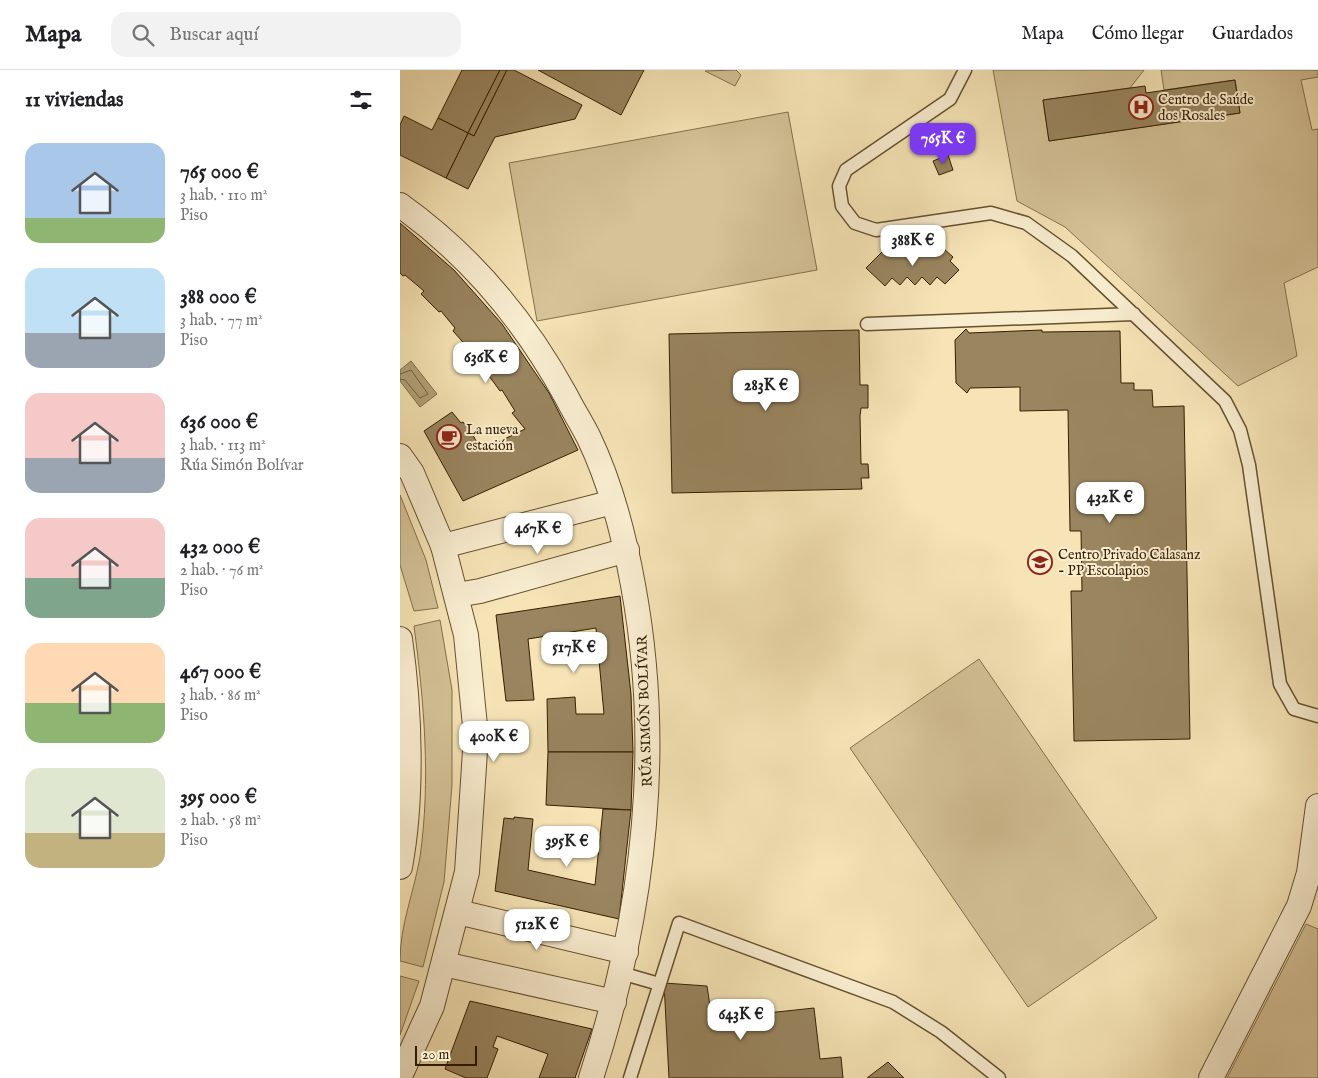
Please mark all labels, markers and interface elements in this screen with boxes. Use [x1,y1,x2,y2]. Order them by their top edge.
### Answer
search box [111,12,461,57]
text: Mapa [25,19,81,50]
icon: search [129,21,157,49]
text: Buscar aquí [169,23,258,47]
text: Mapa [1021,23,1064,46]
text: Cómo llegar [1092,23,1184,46]
text: Guardados [1212,23,1293,46]
icon: filters [347,86,375,114]
text: 11 viviendas [25,87,123,114]
place label: Centro de Saúde dos Rosales [1158,91,1254,125]
hospital icon: Centro de Saúde dos Rosales [1128,94,1154,120]
pin: 765K € [902,122,984,165]
text: 765K € [921,129,965,149]
text: 765 000 € [180,159,259,186]
icon: home [65,163,125,223]
text: 3 hab. · 110 m² [180,186,267,206]
text: Piso [180,206,208,226]
pin: 388K € [872,224,954,267]
text: 388K € [892,231,934,251]
text: 388 000 € [180,284,257,311]
icon: home [65,288,125,348]
text: 3 hab. · 77 m² [180,311,263,331]
text: Piso [180,331,208,351]
pin: 636K € [445,342,527,384]
text: 636K € [464,348,508,368]
pin: 283K € [725,370,807,412]
text: 283K € [744,376,788,396]
text: 636 000 € [180,409,258,436]
icon: home [65,413,125,473]
place label: La nueva estación [466,421,519,455]
cafe icon: La nueva estación [436,424,462,450]
text: 3 hab. · 113 m² [180,436,266,456]
text: Rúa Simón Bolívar [180,456,304,476]
pin: 432K € [1069,482,1151,524]
text: 432K € [1087,488,1133,508]
pin: 467K € [497,512,579,555]
text: 467K € [515,519,561,539]
text: 432 000 € [180,534,260,561]
icon: home [65,538,125,598]
place label: Centro Privado Calasanz - PP Escolapios [1058,546,1201,580]
school or university icon: Centro Privado Calasanz - PP Escolapios [1027,549,1053,575]
text: 2 hab. · 76 m² [180,561,263,581]
text: Piso [180,581,208,601]
pin: 517K € [533,632,615,674]
street label: RÚA SIMÓN BOLÍVAR [632,634,657,787]
text: 517K € [552,638,596,658]
text: 467 000 € [180,659,261,686]
icon: home [65,663,125,723]
text: 3 hab. · 86 m² [180,686,261,706]
text: Piso [180,706,208,726]
pin: 400K € [453,720,535,763]
text: 400K € [470,727,518,747]
text: 395 000 € [180,784,257,811]
icon: home [65,788,125,848]
text: 2 hab. · 58 m² [180,811,261,831]
pin: 395K € [526,826,608,868]
text: Piso [180,831,208,851]
text: 395K € [545,832,589,852]
pin: 512K € [496,908,578,951]
text: 512K € [515,915,559,935]
pin: 643K € [700,998,782,1041]
text: 643K € [718,1005,764,1025]
scale bar [415,1043,478,1066]
text: 20 m [422,1046,449,1064]

